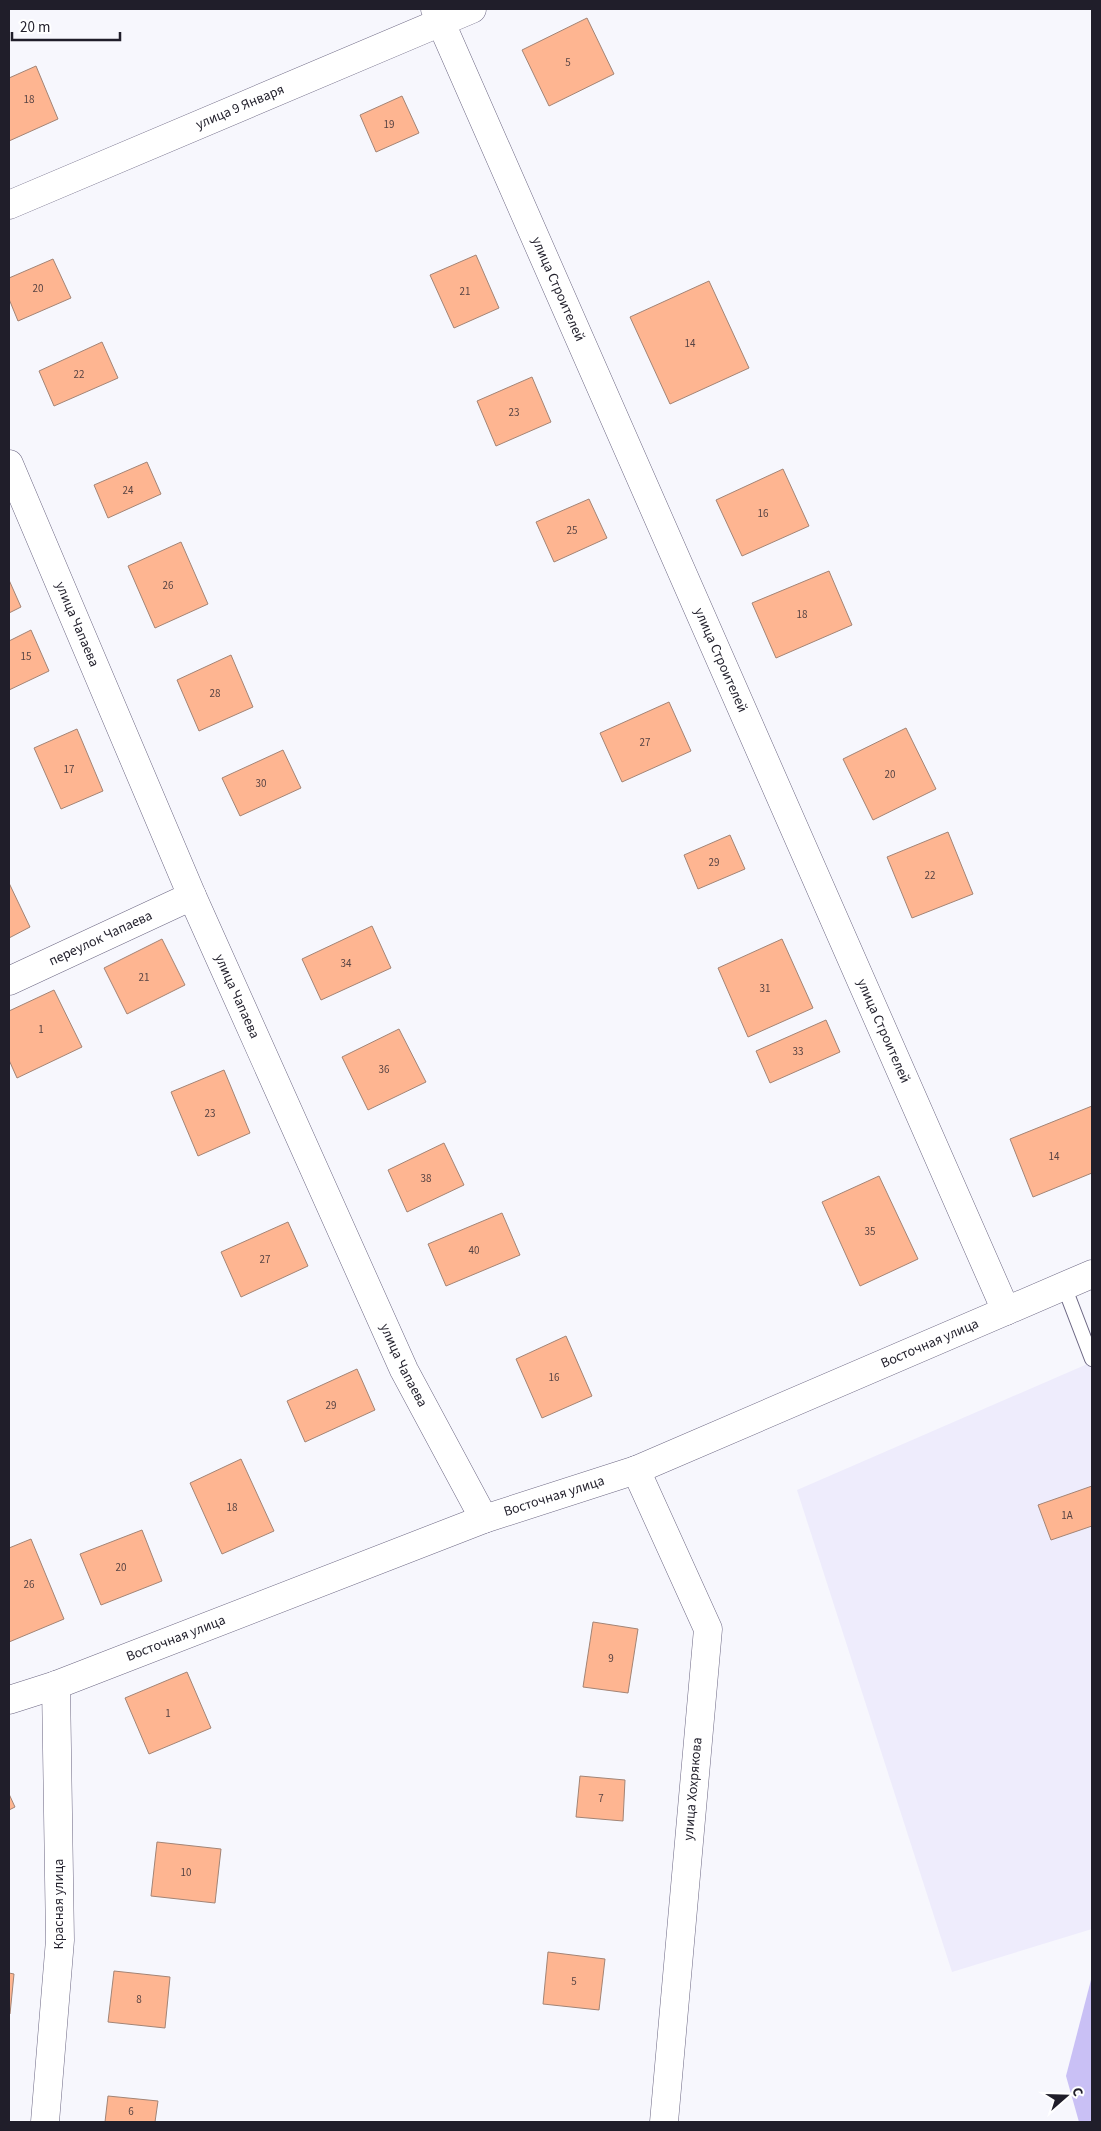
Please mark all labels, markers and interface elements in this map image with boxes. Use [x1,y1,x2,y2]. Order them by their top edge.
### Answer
scale bar [12,10,120,42]
text: 20 m [20,17,50,38]
house number: 5 [565,55,571,70]
street label: улица 9 Января [193,80,288,135]
house number: 18 [24,92,35,107]
house number: 19 [384,117,394,132]
street label: улица Строителей [526,234,590,345]
house number: 20 [33,281,43,296]
house number: 21 [460,284,470,299]
house number: 14 [685,336,696,351]
house number: 22 [74,367,84,382]
house number: 23 [509,405,519,420]
house number: 24 [123,483,134,498]
house number: 16 [758,506,769,521]
house number: 25 [567,523,577,538]
street label: улица Чапаева [50,578,104,670]
house number: 26 [163,578,174,593]
street label: улица Строителей [689,605,752,716]
house number: 18 [797,607,808,622]
house number: 15 [21,649,31,664]
house number: 28 [210,686,221,701]
house number: 27 [640,735,650,750]
house number: 17 [64,762,74,777]
house number: 20 [885,767,895,782]
house number: 30 [256,776,266,791]
house number: 29 [709,855,719,870]
house number: 22 [925,868,935,883]
street label: переулок Чапаева [46,906,156,971]
street label: улица Чапаева [209,951,265,1042]
house number: 34 [341,956,352,971]
house number: 21 [139,970,149,985]
street label: улица Строителей [851,976,915,1087]
house number: 31 [760,981,770,996]
house number: 1 [38,1022,44,1037]
house number: 33 [793,1044,803,1059]
house number: 36 [379,1062,390,1077]
house number: 23 [205,1106,215,1121]
house number: 14 [1049,1149,1060,1164]
house number: 38 [421,1171,432,1186]
house number: 35 [865,1224,875,1239]
house number: 40 [469,1243,479,1258]
house number: 27 [260,1252,270,1267]
street label: Восточная улица [878,1314,982,1374]
street label: улица Чапаева [375,1320,432,1411]
house number: 16 [549,1370,560,1385]
house number: 29 [326,1398,336,1413]
street label: Восточная улица [501,1471,607,1522]
house number: 18 [227,1500,238,1515]
house number: 1А [1061,1508,1073,1523]
house number: 20 [116,1560,126,1575]
house number: 26 [24,1577,35,1592]
street label: Восточная улица [123,1610,228,1667]
house number: 9 [608,1651,614,1666]
house number: 1 [165,1706,171,1721]
street label: улица Хохрякова [679,1737,707,1841]
house number: 7 [598,1791,604,1806]
street label: Красная улица [49,1859,69,1949]
house number: 10 [181,1865,191,1880]
house number: 5 [571,1974,577,1989]
house number: 8 [136,1992,142,2007]
north arrow [1041,2071,1091,2121]
text: С [1066,2085,1088,2099]
house number: 6 [128,2104,134,2119]

